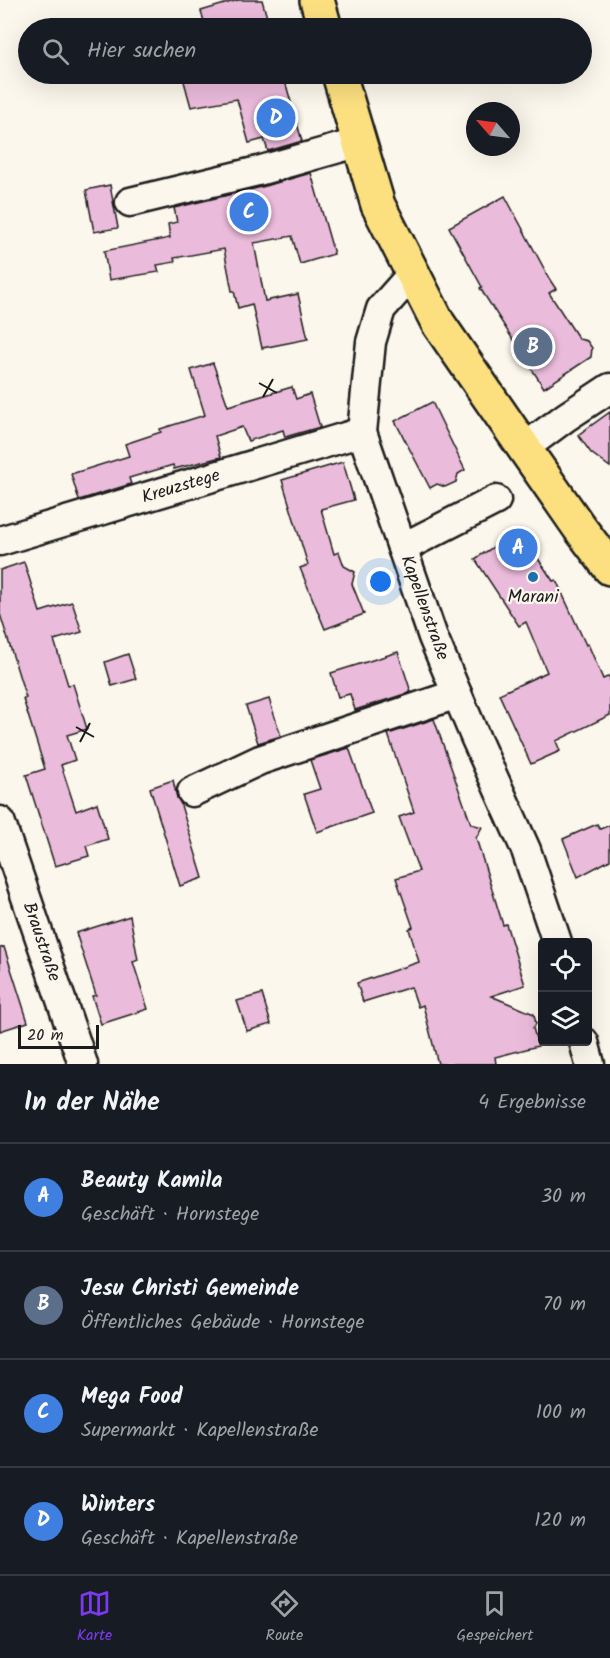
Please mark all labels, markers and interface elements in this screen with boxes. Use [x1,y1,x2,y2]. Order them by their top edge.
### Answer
search box [18,18,592,84]
text: Hier suchen [87,34,196,69]
icon: search [39,35,72,68]
pin: D [256,96,296,140]
north arrow [466,102,520,156]
pin: C [230,190,268,234]
pin: B [514,324,552,370]
street label: Kreuzstege [138,461,224,513]
pin: A [498,526,538,570]
street label: Kapellenstraße [392,551,456,665]
your location [366,567,395,596]
marker: Marani [526,570,540,584]
place label: Marani [508,583,559,612]
street label: Braustraße [14,898,68,986]
map controls [538,938,592,1046]
button: locate [538,938,592,992]
button: layers [538,992,592,1046]
scale bar [18,1022,99,1050]
text: 20 m [27,1023,63,1048]
text: In der Nähe [24,1082,160,1124]
text: 4 Ergebnisse [478,1087,586,1119]
text: Beauty Kamila [81,1164,222,1199]
text: A [37,1181,50,1213]
text: 30 m [541,1181,586,1213]
text: Geschäft · Hornstege [81,1199,259,1231]
text: Jesu Christi Gemeinde [81,1272,299,1307]
text: B [37,1289,50,1321]
text: 70 m [543,1289,586,1321]
text: Öffentliches Gebäude · Hornstege [81,1307,365,1339]
text: Mega Food [81,1380,183,1415]
text: C [37,1397,50,1429]
text: 100 m [536,1397,586,1429]
text: Supermarkt · Kapellenstraße [81,1415,318,1447]
text: Winters [81,1488,155,1523]
text: D [37,1505,50,1537]
text: 120 m [534,1505,586,1537]
text: Geschäft · Kapellenstraße [81,1523,298,1555]
tab: Karte [77,1587,112,1648]
tab: Route [266,1587,303,1648]
tab: Gespeichert [457,1587,533,1648]

